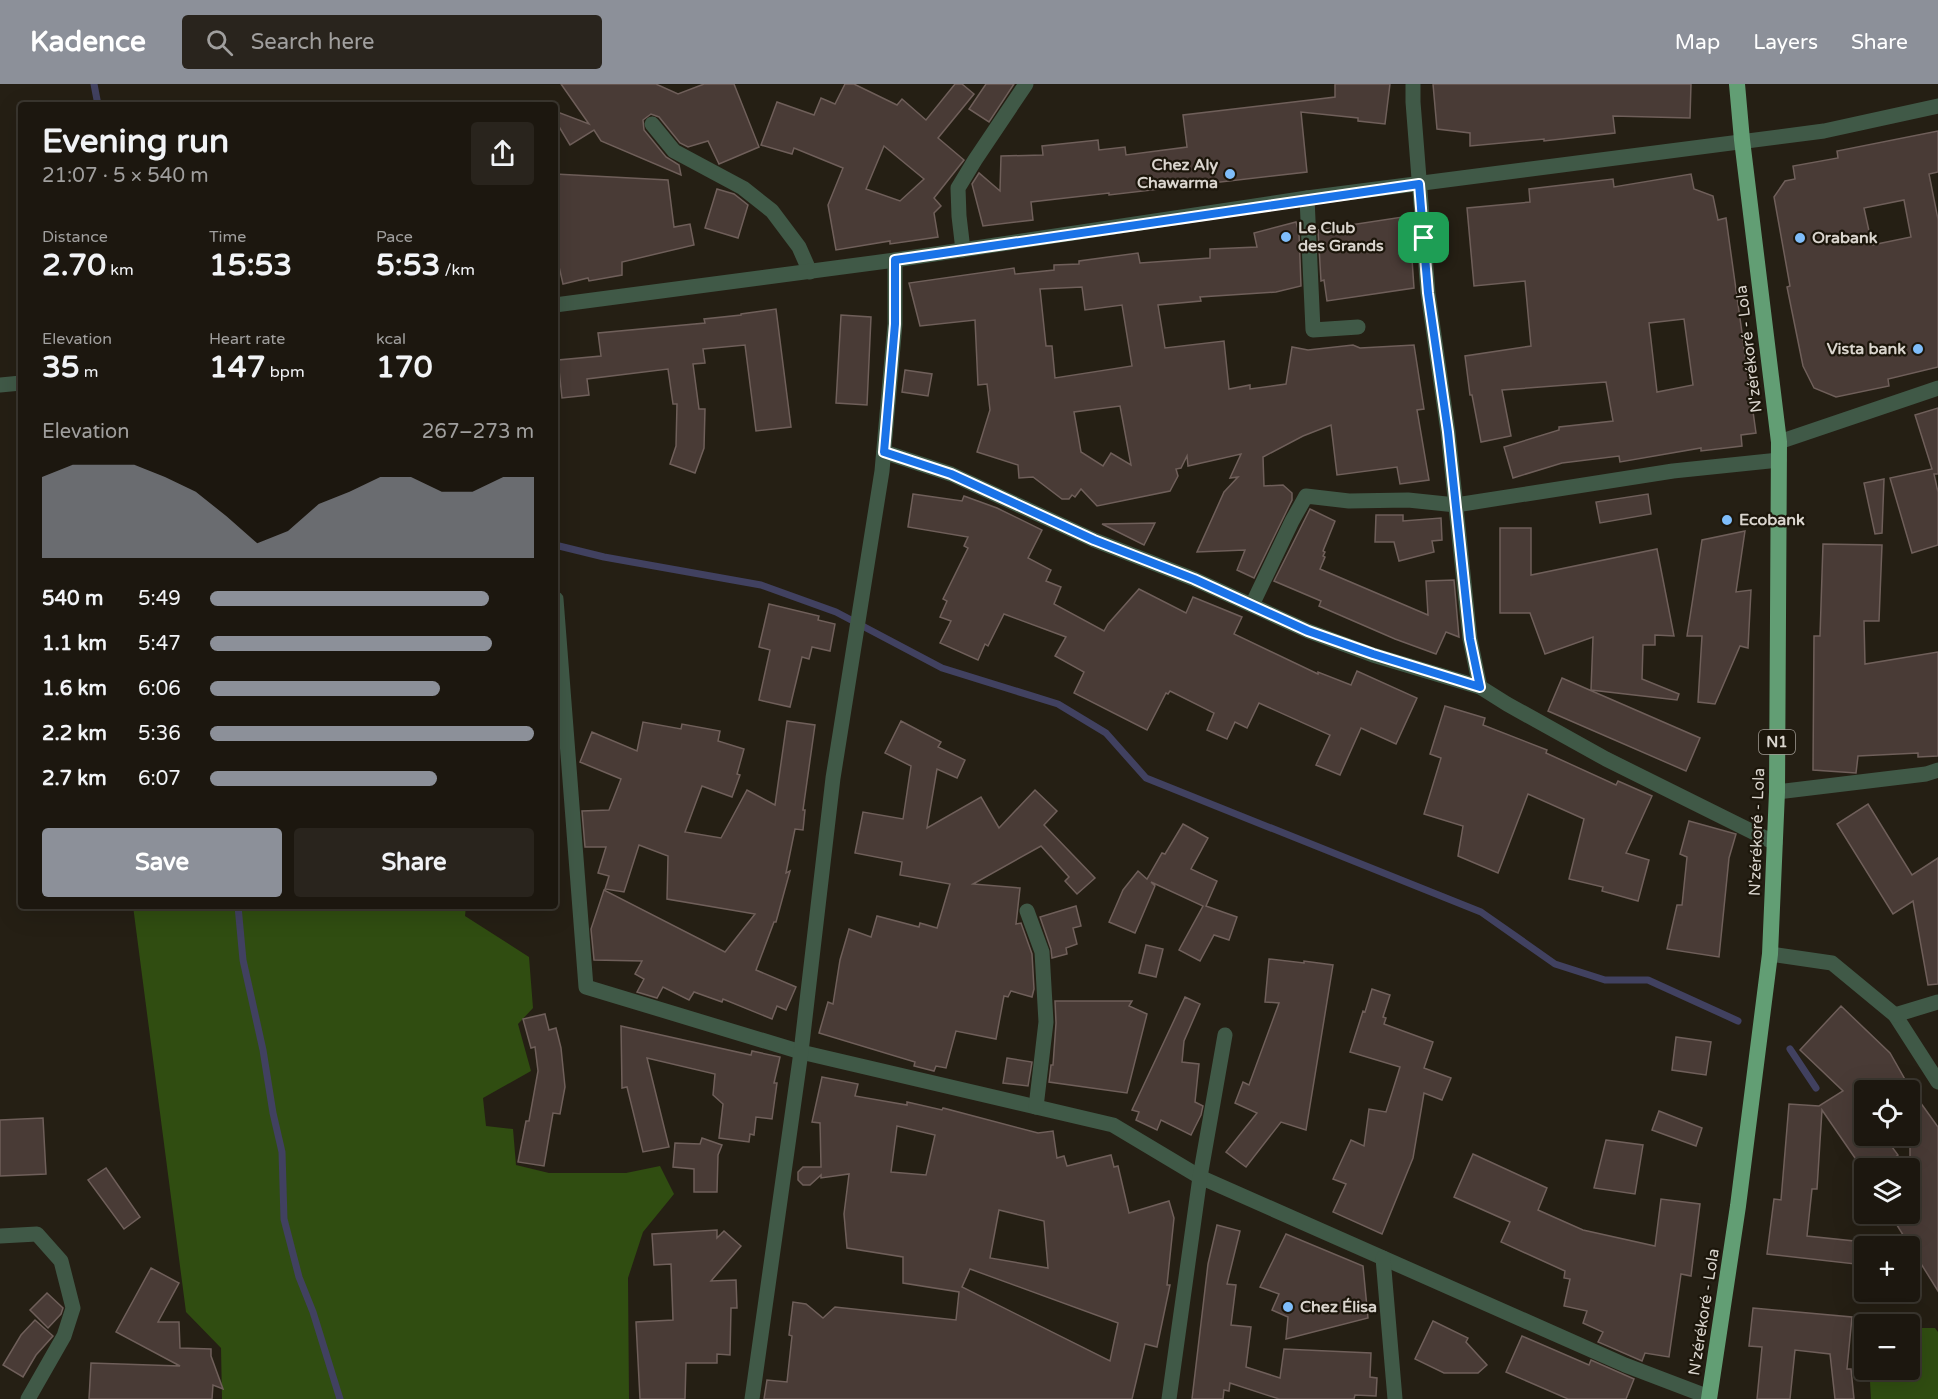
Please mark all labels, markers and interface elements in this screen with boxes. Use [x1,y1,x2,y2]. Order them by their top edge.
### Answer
search box [182,15,602,69]
text: Kadence [30,25,146,59]
icon: search [203,26,236,59]
text: Search here [251,29,374,55]
text: Map [1675,30,1720,55]
text: Layers [1753,30,1818,55]
text: Share [1851,30,1908,55]
text: Evening run [42,122,229,161]
button: share [471,122,534,185]
place label: Chez Aly Chawarma [1137,155,1218,193]
text: 21:07 · 5 × 540 m [42,164,209,188]
marker: Chez Aly Chawarma [1223,167,1237,181]
pin [1398,212,1449,263]
place label: Le Club des Grands [1298,218,1384,256]
icon: arrive [1407,221,1440,254]
text: Distance [42,227,108,247]
text: Time [209,227,246,247]
text: Pace [376,227,413,247]
place label: Orabank [1812,228,1878,248]
marker: Le Club des Grands [1279,230,1293,244]
marker: Orabank [1793,231,1807,245]
text: 2.70 [42,247,106,284]
text: 15:53 [209,247,292,284]
text: 5:53 [376,247,440,284]
text: km [106,260,134,280]
text: /km [440,260,475,280]
street label: N'zérékoré - Lola [1731,284,1767,414]
text: Elevation [42,329,112,349]
text: Heart rate [209,329,285,349]
text: kcal [376,329,406,349]
place label: Vista bank [1827,339,1906,359]
marker: Vista bank [1911,342,1925,356]
text: 35 [42,349,80,386]
text: 147 [209,349,266,386]
text: 170 [376,349,433,386]
text: m [80,362,99,382]
text: bpm [266,362,305,382]
text: Elevation [42,420,129,444]
text: 267–273 m [422,420,534,444]
place label: Ecobank [1739,510,1805,530]
marker: Ecobank [1720,513,1734,527]
text: 540 m [42,587,103,611]
text: 5:49 [138,587,181,611]
text: 1.1 km [42,632,107,656]
text: 5:47 [138,632,181,656]
text: 1.6 km [42,677,107,701]
text: 6:06 [138,677,181,701]
text: 2.2 km [42,722,107,746]
text: 5:36 [138,722,181,746]
road number: N1 [1759,730,1795,754]
text: 2.7 km [42,767,107,791]
text: 6:07 [138,767,181,791]
street label: N'zérékoré - Lola [1745,767,1769,897]
button: Save [42,828,282,897]
button: Share [294,828,534,897]
map controls [1854,1080,1920,1380]
button: locate [1854,1080,1920,1146]
button: layers [1854,1158,1920,1224]
button: + [1854,1236,1920,1302]
street label: N'zérékoré - Lola [1684,1247,1724,1377]
place label: Chez Élisa [1300,1297,1377,1317]
marker: Chez Élisa [1281,1300,1295,1314]
button: − [1854,1314,1920,1380]

